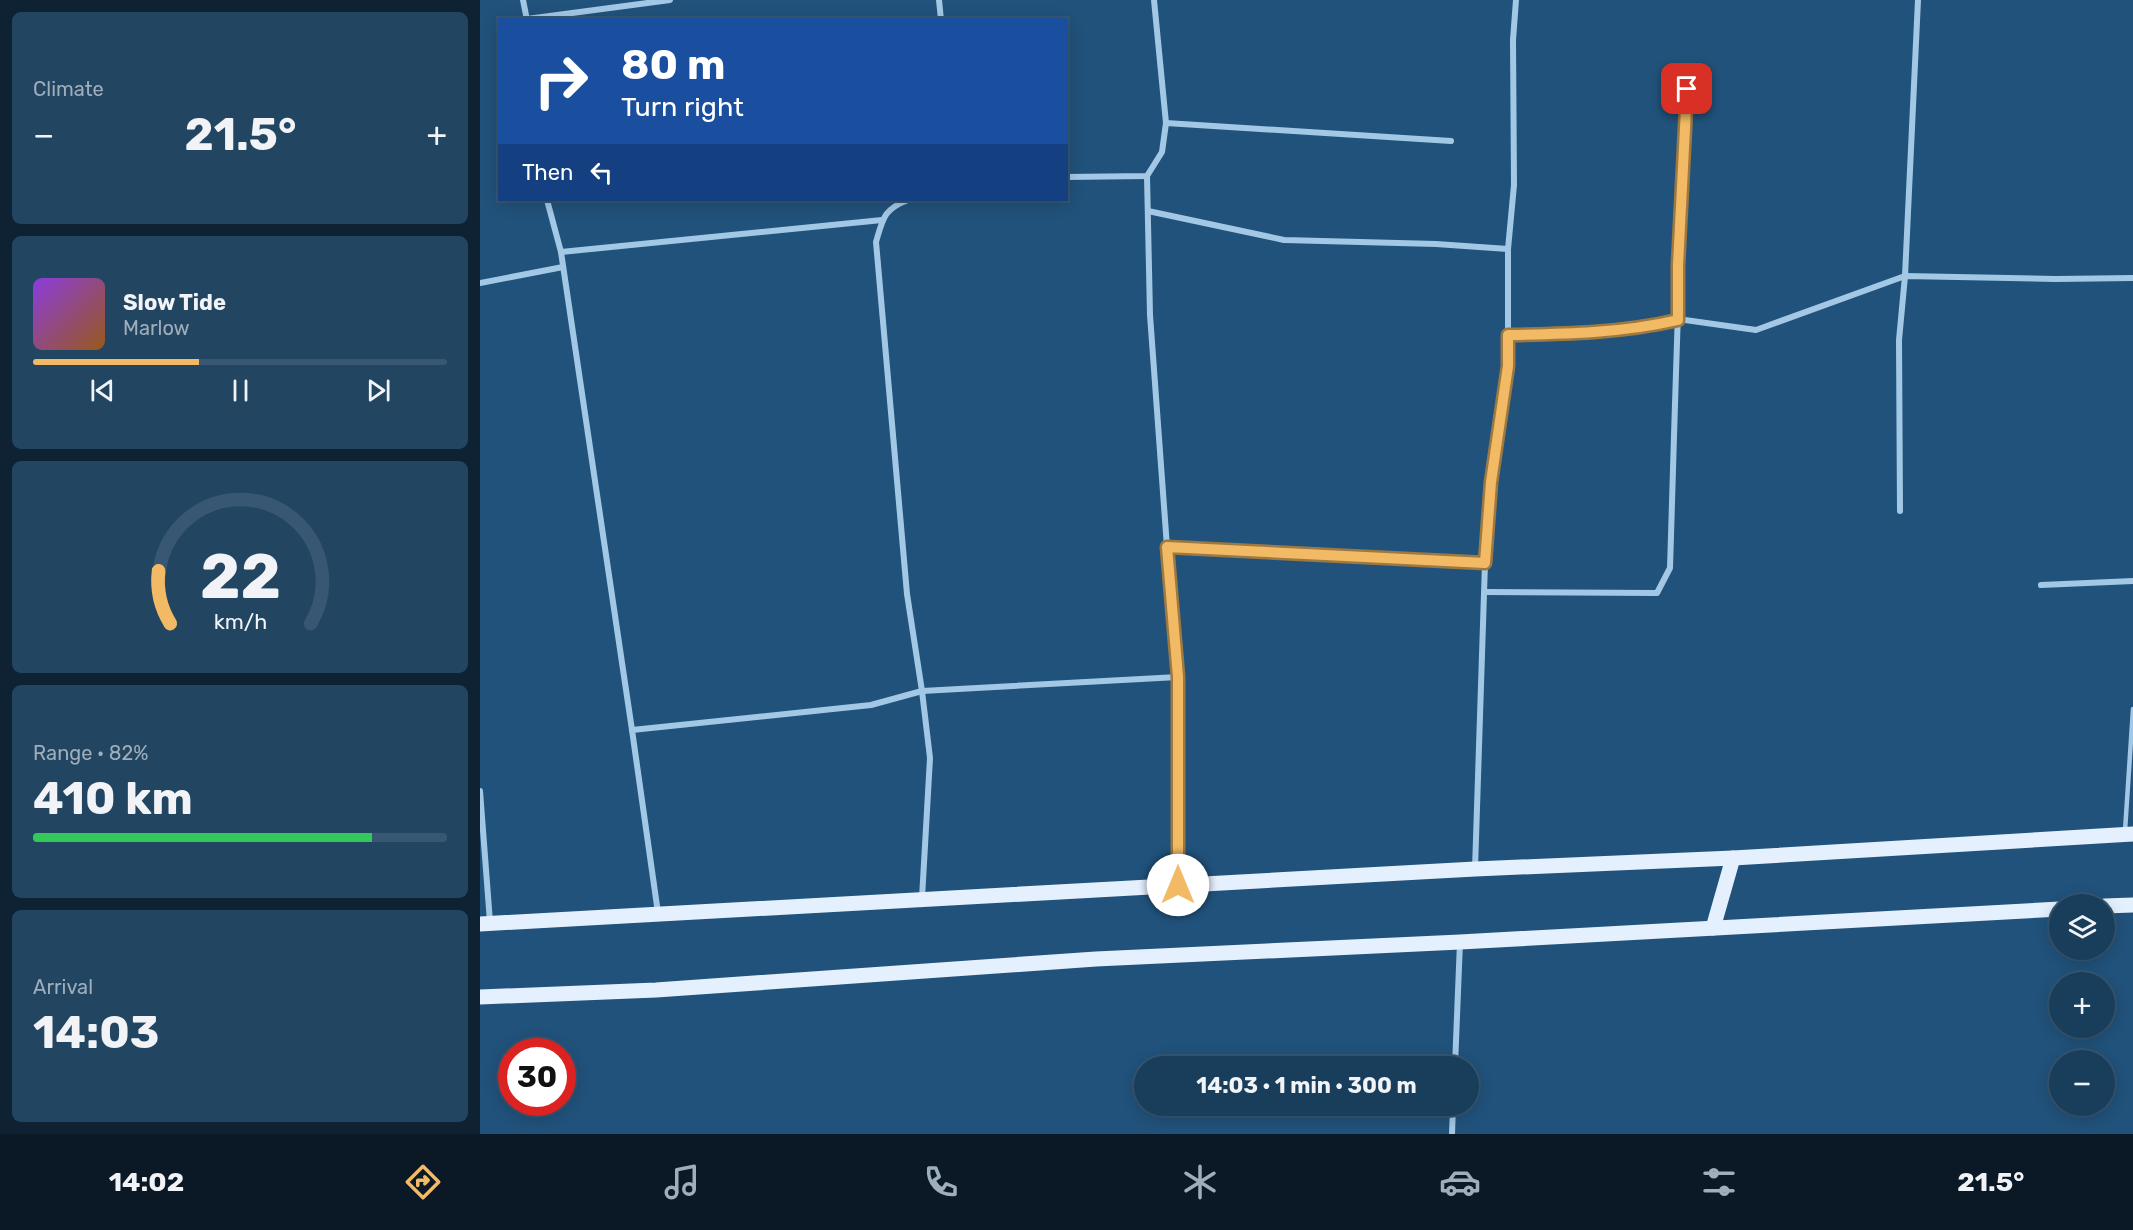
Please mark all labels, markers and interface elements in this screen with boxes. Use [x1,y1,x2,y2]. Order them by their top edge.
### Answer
text: 80 m [621,40,725,90]
icon: right [522,42,600,120]
pin [1661,63,1712,114]
icon: arrive [1670,72,1703,105]
text: Climate [33,77,104,101]
text: Turn right [621,91,744,123]
text: 21.5° [184,108,296,161]
text: − [33,115,54,154]
text: + [426,115,447,154]
icon: left [585,156,618,189]
text: Then [522,159,573,186]
text: Slow Tide [123,289,226,316]
text: Marlow [123,316,190,340]
icon: previous [86,374,119,407]
icon: pause [224,374,257,407]
icon: next [362,374,395,407]
text: 22 [199,540,281,614]
text: km/h [213,609,267,634]
text: Range · 82% [33,741,148,765]
text: 410 km [33,772,193,825]
position arrow [1146,853,1210,917]
map controls [2049,894,2115,1116]
button: layers [2049,894,2115,960]
button: + [2049,972,2115,1038]
text: Arrival [33,975,93,999]
text: 14:03 [33,1006,160,1059]
speed limit sign: 30 [498,1038,576,1116]
button: − [2049,1050,2115,1116]
text: 14:03 · 1 min · 300 m [1196,1072,1417,1099]
icon: directions [402,1161,444,1203]
icon: music [661,1161,703,1203]
icon: phone [920,1161,962,1203]
icon: climate [1179,1161,1221,1203]
icon: car [1439,1161,1481,1203]
icon: filters [1698,1161,1740,1203]
text: 14:02 [109,1166,184,1198]
text: 21.5° [1957,1166,2024,1198]

